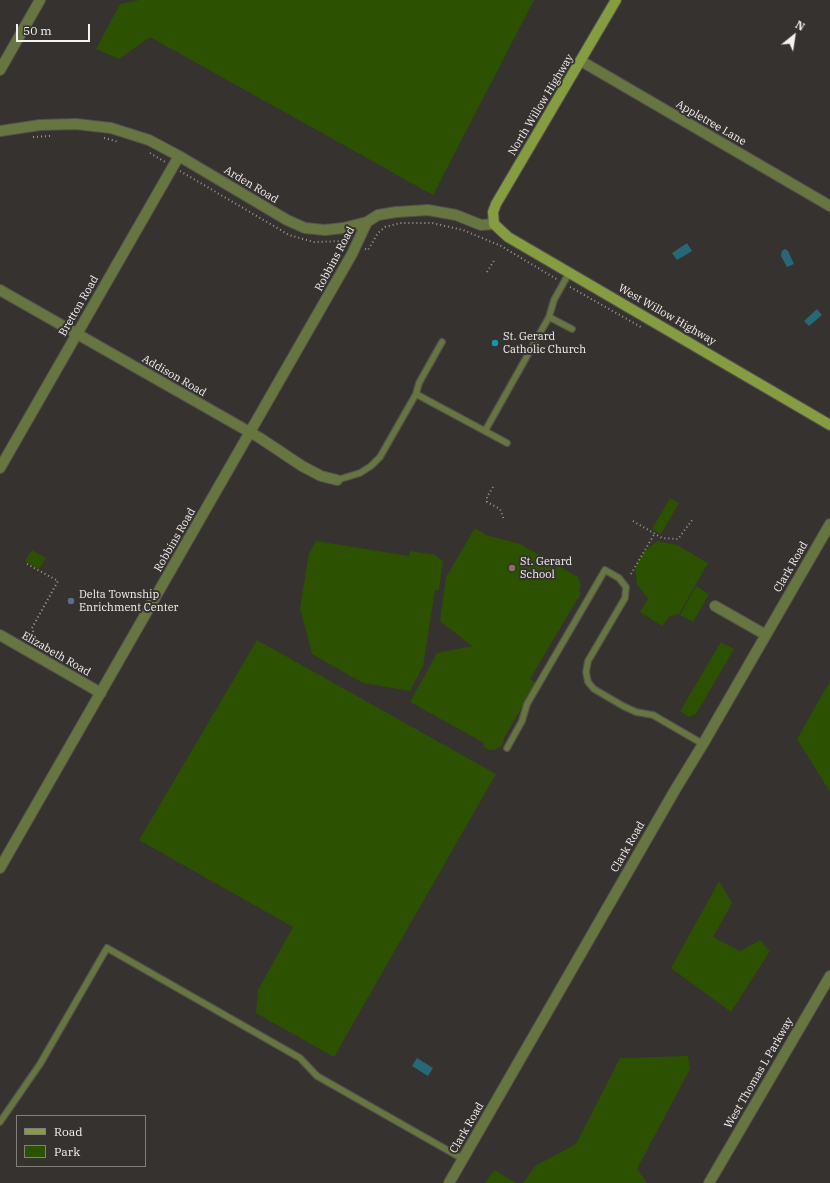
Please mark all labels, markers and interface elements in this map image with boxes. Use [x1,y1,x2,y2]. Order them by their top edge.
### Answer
scale bar [18,16,92,42]
north arrow [774,16,814,56]
text: N [793,17,807,34]
text: 50 m [23,23,52,38]
street label: North Willow Highway [506,52,576,158]
street label: Appletree Lane [674,98,748,148]
street label: Arden Road [222,164,280,206]
street label: Robbins Road [312,224,358,294]
street label: Bretton Road [56,273,102,339]
street label: West Willow Highway [616,282,718,348]
place label: St. Gerard Catholic Church [503,330,586,356]
marker: St. Gerard Catholic Church [490,338,500,348]
street label: Addison Road [140,352,208,400]
street label: Robbins Road [151,506,199,574]
street label: Clark Road [771,539,811,595]
place label: St. Gerard School [520,555,572,581]
marker: St. Gerard School [507,563,517,573]
place label: Delta Township Enrichment Center [79,588,178,614]
marker: Delta Township Enrichment Center [66,596,76,606]
street label: Elizabeth Road [19,629,93,679]
street label: Clark Road [608,819,648,875]
street label: West Thomas L Parkway [722,1015,796,1131]
street label: Clark Road [447,1100,487,1156]
legend [16,1115,146,1167]
text: Road [54,1124,83,1139]
text: Park [54,1144,80,1159]

